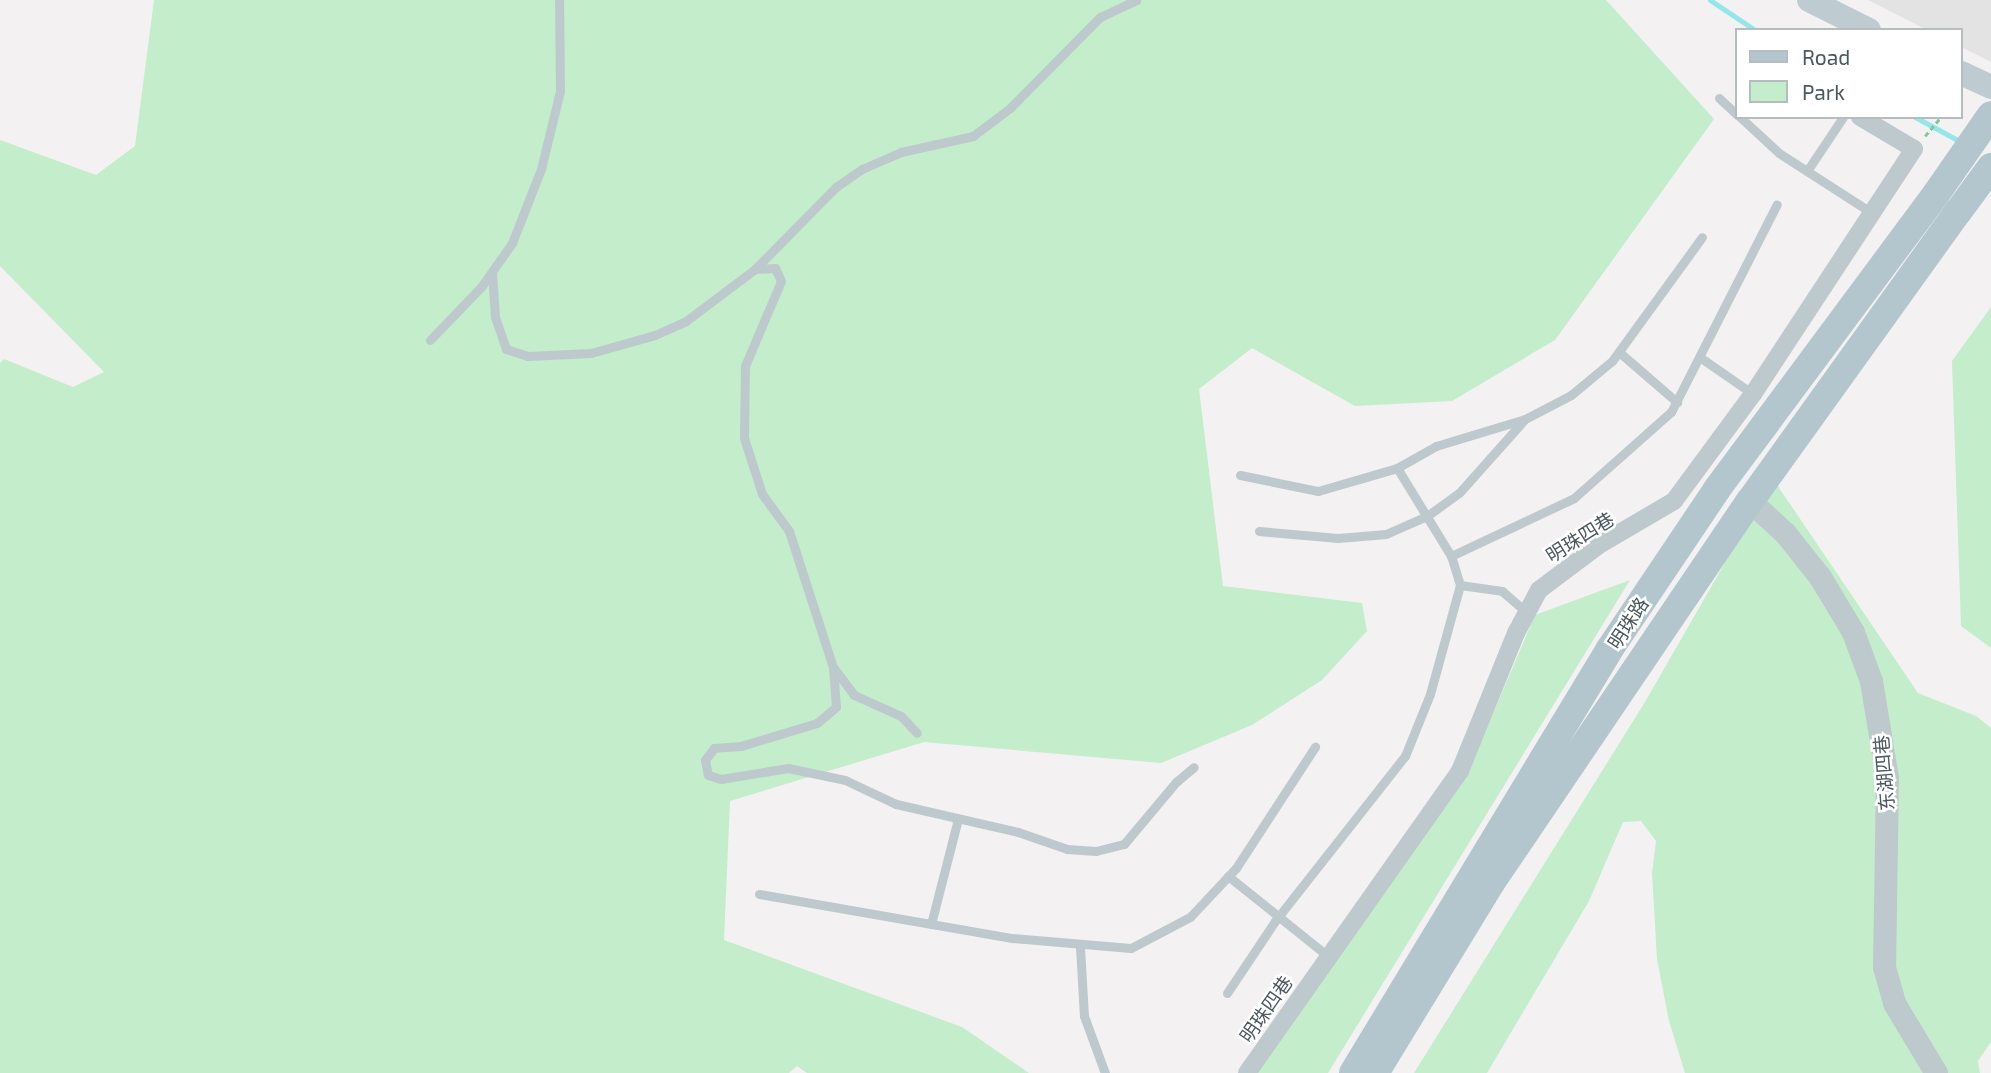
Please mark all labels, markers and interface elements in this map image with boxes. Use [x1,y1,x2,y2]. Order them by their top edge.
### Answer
legend [1736,28,1963,119]
text: Road [1802,44,1850,69]
text: Park [1802,79,1845,104]
street label: 明珠四巷 [1542,507,1618,567]
street label: 明珠路 [1603,593,1653,653]
street label: 东湖四巷 [1869,734,1899,812]
street label: 明珠四巷 [1235,971,1297,1047]

